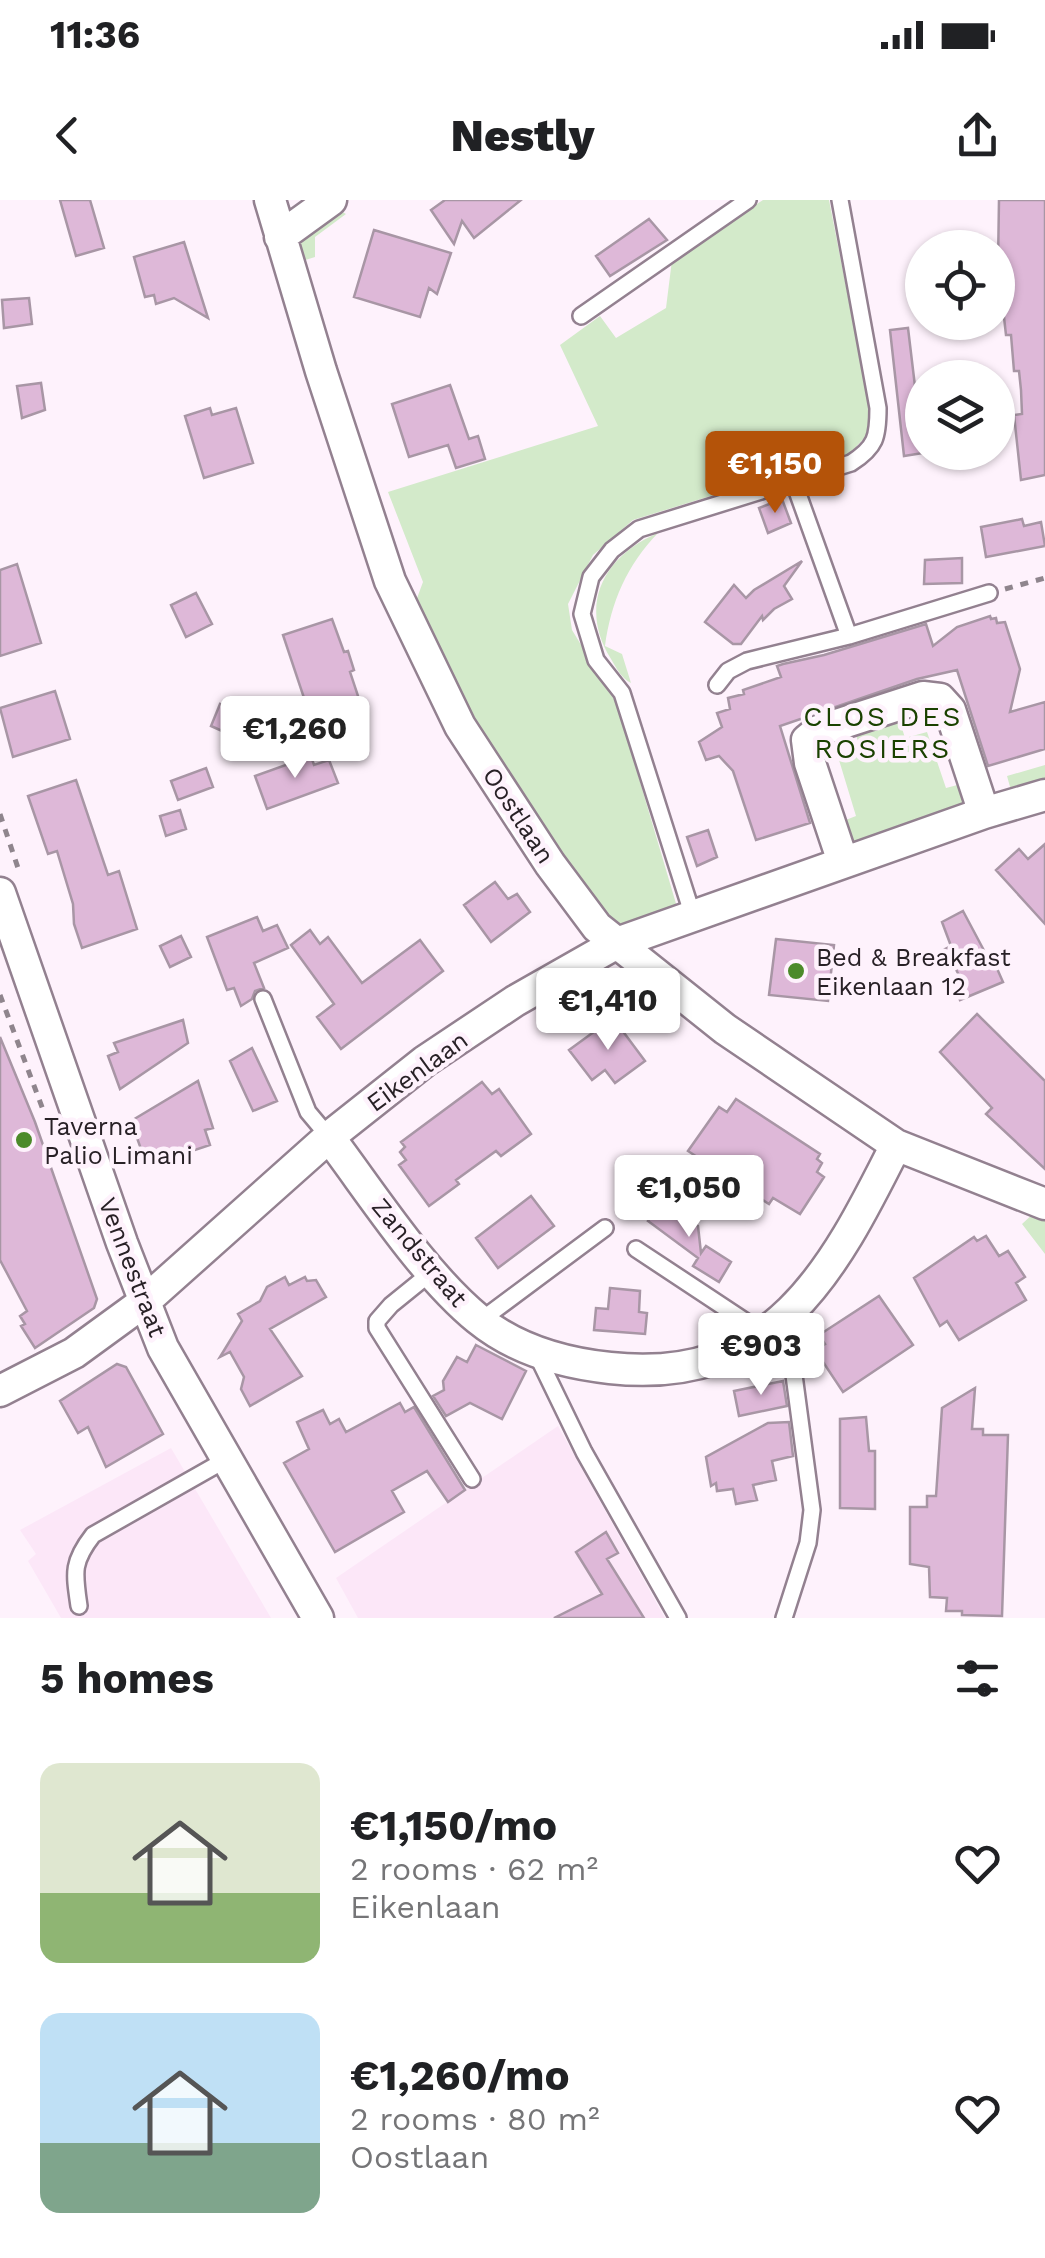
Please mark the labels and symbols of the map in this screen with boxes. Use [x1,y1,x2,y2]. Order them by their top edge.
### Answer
pin: €1,150 [694,431,856,516]
pin: €1,260 [214,696,376,781]
district label: CLOS DES ROSIERS [803,700,963,765]
street label: Oostlaan [477,762,560,869]
place label: Bed & Breakfast Eikenlaan 12 [816,943,1011,1001]
marker: Bed & Breakfast Eikenlaan 12 [785,960,807,982]
pin: €1,410 [527,968,689,1053]
street label: Eikenlaan [361,1025,473,1118]
place label: Taverna Palio Limani [44,1112,193,1170]
marker: Taverna Palio Limani [13,1129,35,1151]
pin: €1,050 [608,1155,770,1240]
street label: Zandstraat [366,1192,474,1313]
street label: Vennestraat [93,1194,173,1341]
pin: €903 [702,1313,820,1398]

